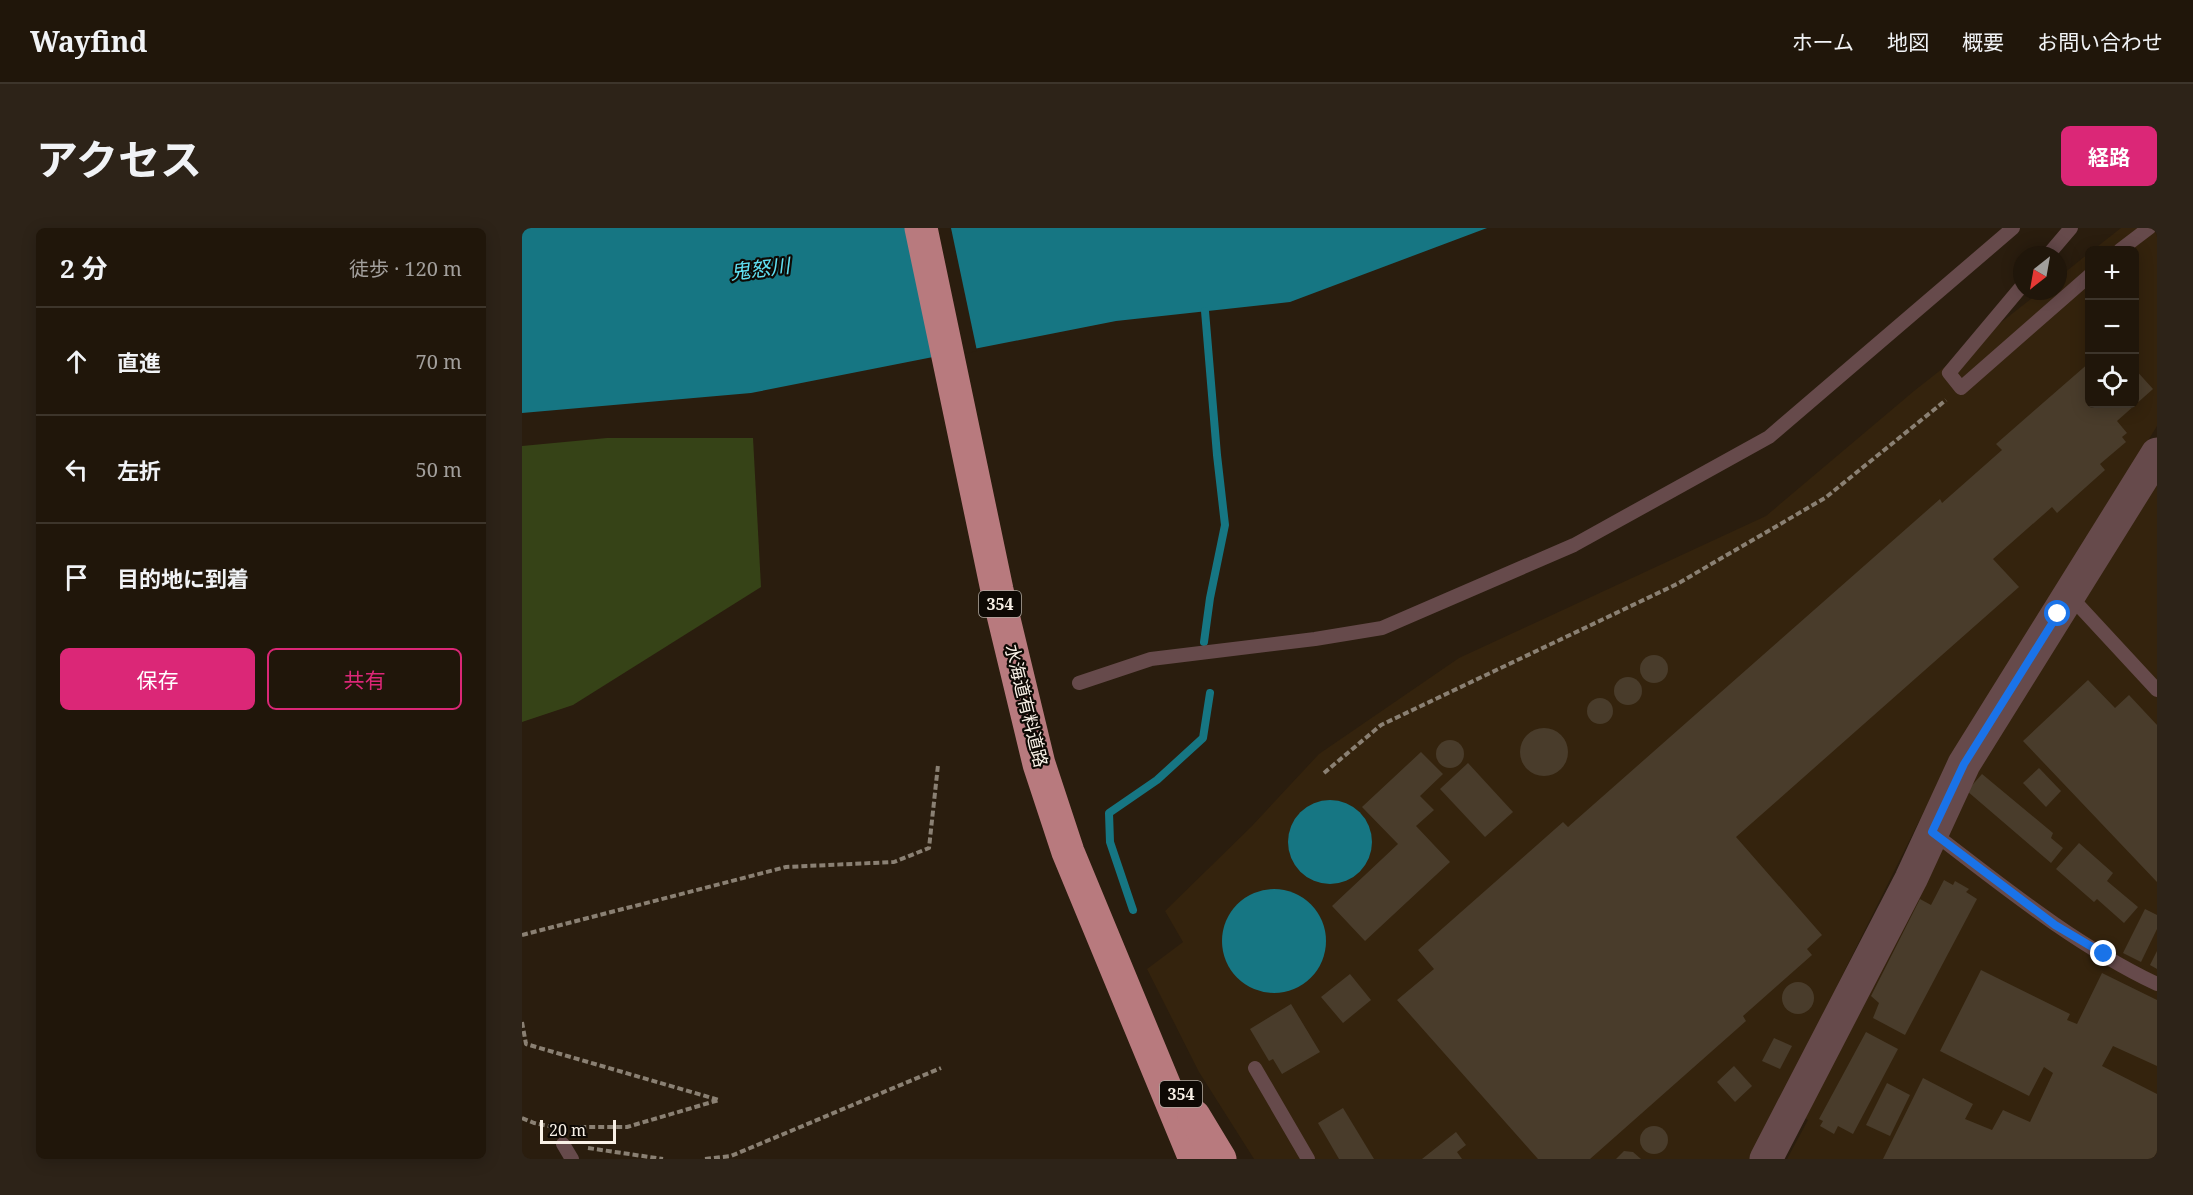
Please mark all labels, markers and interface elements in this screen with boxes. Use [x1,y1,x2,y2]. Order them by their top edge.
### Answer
text: Wayfind [30,22,148,60]
text: ホーム [1792,28,1854,56]
text: 地図 [1887,28,1929,56]
text: 概要 [1962,28,2004,56]
text: お問い合わせ [2037,28,2163,56]
button: 経路 [2061,126,2157,186]
text: アクセス [36,130,202,187]
north arrow [2013,246,2067,300]
map controls [2085,246,2139,408]
button: + [2085,246,2139,300]
text: 2 分 [60,250,107,286]
water label: 鬼怒川 [729,251,793,286]
text: 徒歩 · 120 m [349,255,462,282]
button: − [2085,300,2139,354]
icon: ahead [60,345,93,378]
text: 直進 [117,347,161,377]
text: 70 m [416,348,462,375]
button: locate [2085,354,2139,408]
icon: left [60,453,93,486]
text: 左折 [117,455,161,485]
text: 50 m [416,456,462,483]
icon: arrive [60,561,93,594]
text: 目的地に到着 [117,563,249,593]
road number: 354 [979,591,1021,617]
route start [2044,600,2070,626]
street label: 水海道有料道路 [1000,642,1054,770]
button: 保存 [60,648,255,710]
button: 共有 [267,648,462,710]
route end [2090,940,2116,966]
road number: 354 [1160,1081,1202,1107]
scale bar [540,1117,616,1144]
text: 20 m [549,1119,586,1141]

